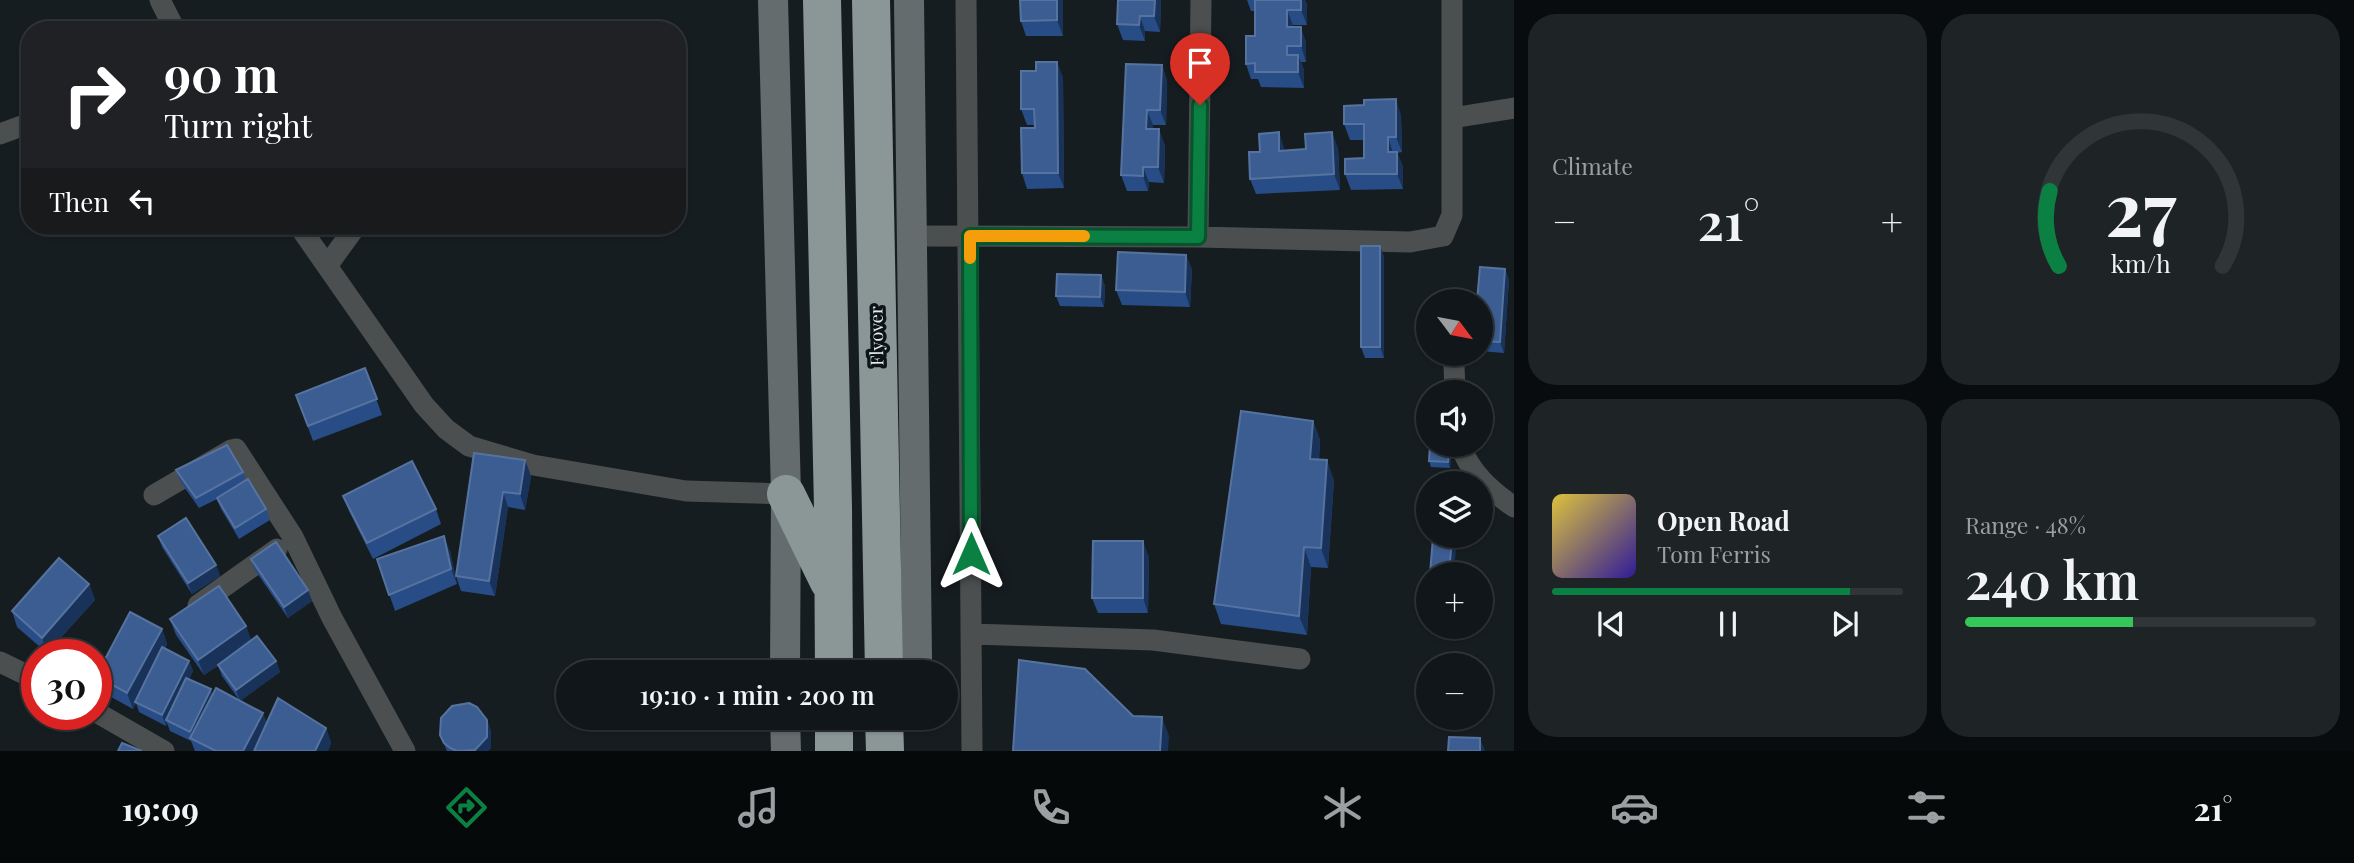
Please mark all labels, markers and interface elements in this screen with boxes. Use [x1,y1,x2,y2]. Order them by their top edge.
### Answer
pin [1170,33,1230,105]
text: 90 m [164,40,278,105]
icon: arrive [1181,44,1219,82]
icon: right [49,49,140,140]
text: Turn right [164,103,312,146]
text: Climate [1552,150,1633,181]
text: 27 [2105,157,2177,254]
icon: left [123,182,161,220]
text: Then [49,184,109,219]
text: 21° [1697,185,1760,254]
text: − [1552,195,1577,246]
text: + [1881,195,1903,246]
text: km/h [2111,245,2171,278]
north arrow [1416,289,1493,366]
map controls [1416,289,1493,730]
street label: Flyover [863,306,889,366]
button: sound [1416,380,1493,457]
button: layers [1416,471,1493,548]
text: Open Road [1657,503,1790,538]
text: Range · 48% [1965,509,2086,540]
position arrow [934,517,1008,591]
text: Tom Ferris [1657,538,1771,569]
text: 240 km [1965,544,2139,613]
button: + [1416,562,1493,639]
icon: previous [1592,605,1630,643]
icon: pause [1709,605,1747,643]
icon: next [1826,605,1864,643]
speed limit sign: 30 [21,639,112,730]
button: − [1416,653,1493,730]
text: 19:10 · 1 min · 200 m [639,677,875,712]
icon: directions [442,783,491,832]
icon: music [734,783,783,832]
icon: phone [1026,783,1075,832]
icon: climate [1318,783,1367,832]
icon: car [1610,783,1659,832]
icon: filters [1902,783,1951,832]
text: 19:09 [121,786,199,829]
text: 21° [2194,786,2232,829]

